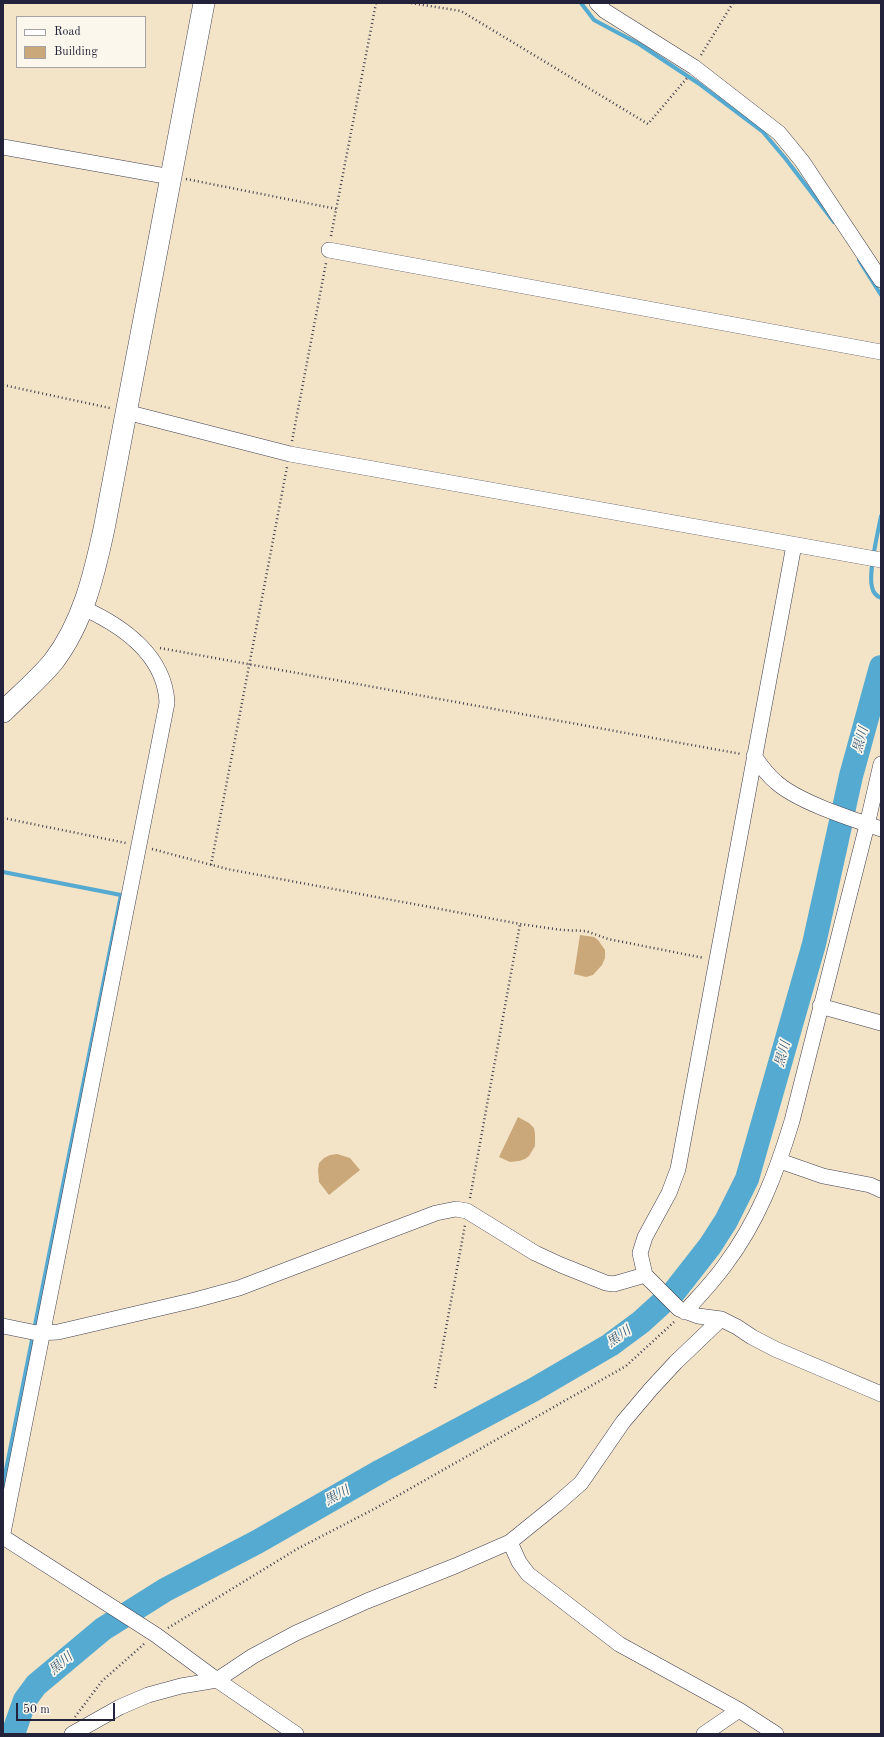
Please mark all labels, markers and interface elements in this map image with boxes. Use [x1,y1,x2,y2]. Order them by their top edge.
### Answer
legend [16,16,146,68]
text: Road [54,26,81,38]
text: Building [54,46,98,58]
water label: 黒川 [850,725,872,755]
water label: 黒川 [772,1039,794,1069]
water label: 黒川 [604,1323,634,1351]
water label: 黒川 [322,1483,352,1509]
water label: 黒川 [46,1650,76,1678]
scale bar [18,1695,117,1721]
text: 50 m [23,1704,50,1716]

